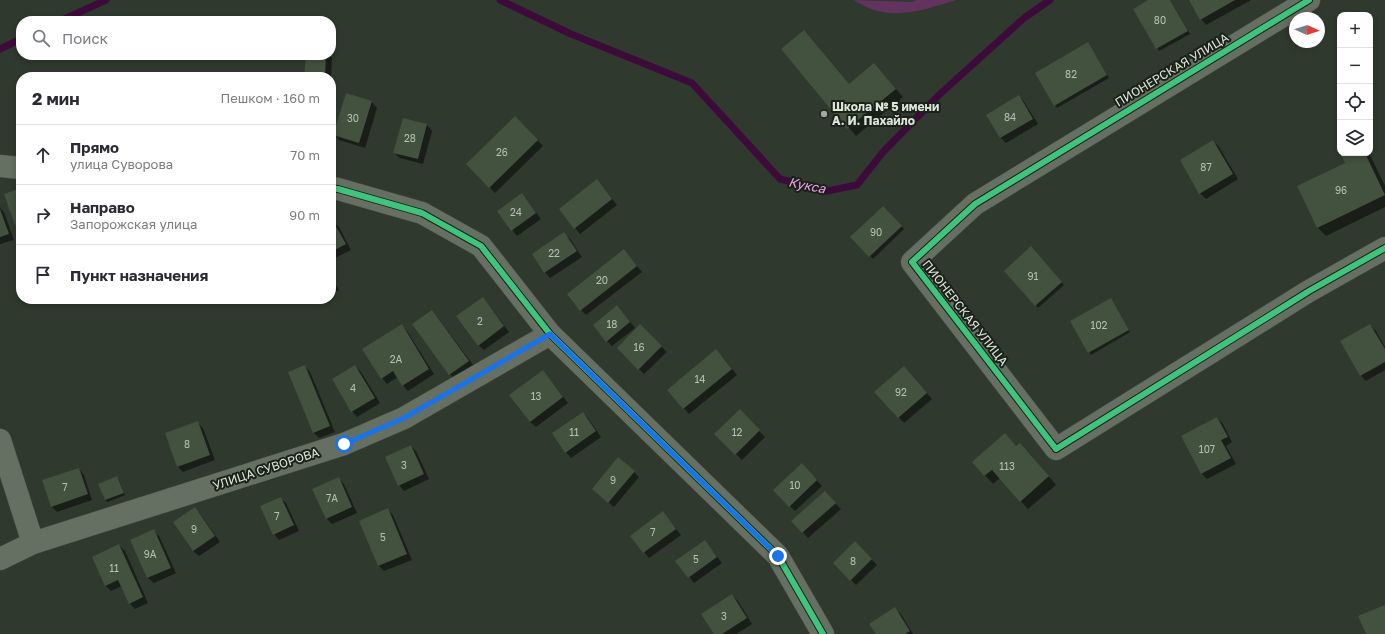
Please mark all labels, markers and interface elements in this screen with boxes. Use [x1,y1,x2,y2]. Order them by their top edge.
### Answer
north arrow [1289,12,1325,48]
map controls [1337,12,1373,156]
button: + [1337,12,1373,48]
house number: 80 [1154,14,1166,26]
search box [16,16,336,60]
icon: search [30,27,52,49]
text: Поиск [62,29,108,47]
street label: ПИОНЕРСКАЯ УЛИЦА [1112,30,1231,109]
button: − [1337,48,1373,84]
house number: 82 [1065,68,1077,80]
button: locate [1337,84,1373,120]
text: 2 мин [32,88,80,109]
text: Пешком · 160 m [220,90,320,106]
place label: Школа № 5 имени А. И. Пахайло [832,99,939,128]
marker: Школа № 5 имени А. И. Пахайло [819,109,829,119]
house number: 84 [1004,111,1016,123]
house number: 30 [347,112,359,124]
button: layers [1337,120,1373,156]
house number: 28 [404,132,416,144]
text: Прямо [70,138,119,156]
icon: ahead [32,144,54,166]
house number: 26 [496,146,508,158]
text: 70 m [290,147,320,163]
text: улица Суворова [70,156,173,172]
house number: 87 [1200,161,1212,173]
water label: Кукса [787,174,828,197]
house number: 96 [1335,184,1347,196]
text: Направо [70,198,135,216]
icon: right [32,204,54,226]
house number: 24 [510,206,522,218]
text: 90 m [289,207,320,223]
text: Запорожская улица [70,216,197,232]
house number: 90 [870,226,882,238]
house number: 22 [548,247,560,259]
street label: ПИОНЕРСКАЯ УЛИЦА [919,257,1011,369]
icon: arrive [32,264,54,286]
text: Пункт назначения [70,266,208,284]
house number: 91 [1028,270,1039,282]
house number: 20 [596,274,608,286]
house number: 2 [477,315,483,327]
house number: 18 [607,318,617,330]
house number: 102 [1091,319,1108,331]
house number: 16 [634,341,644,353]
house number: 2А [390,353,403,365]
house number: 14 [695,373,705,385]
house number: 4 [350,382,356,394]
house number: 92 [895,386,907,398]
house number: 13 [531,390,541,402]
house number: 11 [569,426,579,438]
house number: 12 [732,426,743,438]
route start [335,435,353,453]
house number: 8 [184,438,190,450]
house number: 107 [1199,443,1215,455]
street label: УЛИЦА СУВОРОВА [211,444,321,493]
house number: 3 [401,459,407,471]
house number: 113 [999,460,1015,472]
house number: 9 [610,474,616,486]
house number: 10 [789,479,801,491]
house number: 7 [62,481,68,493]
house number: 7А [326,492,338,504]
house number: 7 [274,510,280,522]
house number: 9 [191,523,197,535]
house number: 7 [650,526,656,538]
house number: 5 [380,531,386,543]
route end [769,547,787,565]
house number: 9А [144,548,157,560]
house number: 5 [693,553,699,565]
house number: 8 [850,555,856,567]
house number: 11 [109,562,119,574]
house number: 3 [721,610,727,622]

